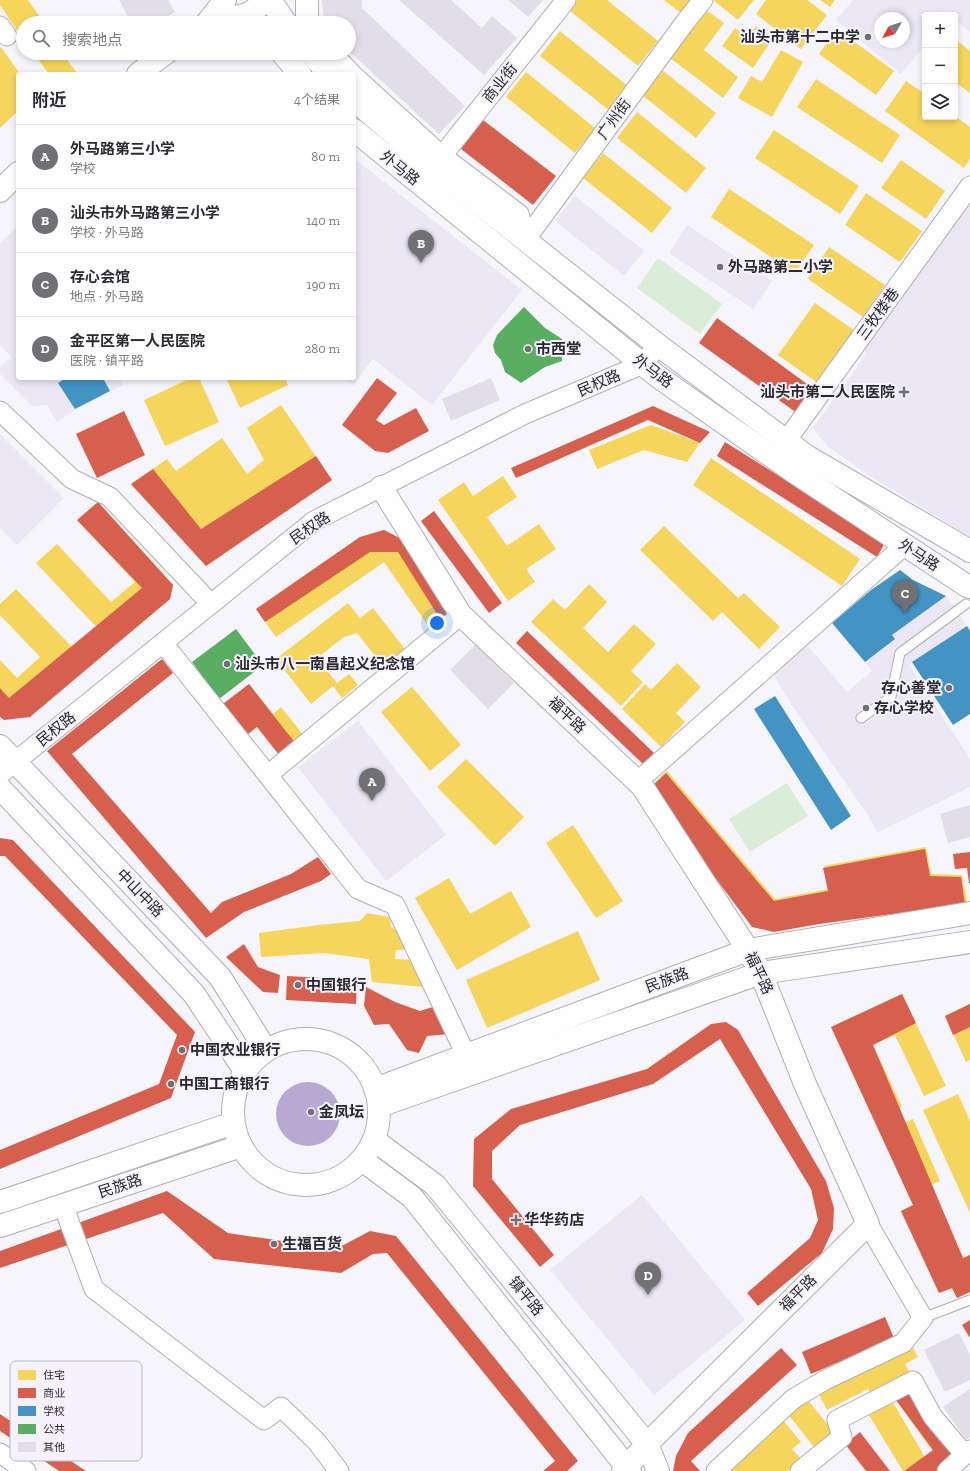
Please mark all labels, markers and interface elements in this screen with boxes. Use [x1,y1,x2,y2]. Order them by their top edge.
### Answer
north arrow [874,12,910,48]
map controls [922,12,958,120]
button: + [922,12,958,48]
search box [16,16,356,60]
icon: search [30,27,52,49]
place label: 汕头市第十二中学 [740,28,860,46]
text: 搜索地点 [62,31,122,49]
marker: 汕头市第十二中学 [863,32,873,42]
button: − [922,48,958,84]
street label: 商业街 [479,60,521,106]
button: layers [922,84,958,120]
text: 附近 [32,90,66,110]
text: 4个结果 [294,92,340,107]
street label: 广州街 [593,96,635,142]
text: 外马路第三小学 [70,140,175,158]
street label: 外马路 [377,147,423,189]
text: A [41,149,49,164]
text: 80 m [311,149,340,164]
text: 学校 [70,161,96,176]
text: 汕头市外马路第三小学 [70,204,220,222]
text: B [41,213,49,228]
text: 140 m [306,213,340,228]
text: 学校 · 外马路 [70,225,144,240]
pin: B [408,230,434,263]
place label: 外马路第二小学 [728,258,833,276]
marker: 外马路第二小学 [715,262,725,272]
text: 存心会馆 [70,268,130,286]
text: C [41,277,49,292]
text: 190 m [306,277,340,292]
street label: 三牧楼巷 [853,284,903,344]
text: 地点 · 外马路 [70,289,144,304]
text: 金平区第一人民医院 [70,332,205,350]
place label: 市西堂 [536,340,581,358]
text: D [40,341,50,356]
text: 280 m [305,341,340,356]
marker: 市西堂 [523,344,533,354]
street label: 外马路 [630,350,676,392]
text: 医院 · 镇平路 [70,353,144,368]
street label: 民权路 [575,366,623,400]
place label: 汕头市第二人民医院 [760,383,895,401]
marker: 汕头市第二人民医院 [898,386,910,398]
street label: 民权路 [286,508,334,548]
street label: 外马路 [895,535,943,575]
pin: C [892,580,918,613]
your location [427,613,447,633]
place label: 汕头市八一南昌起义纪念馆 [235,655,415,673]
marker: 汕头市八一南昌起义纪念馆 [222,659,232,669]
place label: 存心善堂 [881,679,941,697]
marker: 存心善堂 [944,683,954,693]
street label: 福平路 [544,693,590,737]
place label: 存心学校 [874,699,934,717]
marker: 存心学校 [861,703,871,713]
street label: 民权路 [33,708,79,750]
pin: A [359,768,385,801]
street label: 中山中路 [113,865,167,921]
street label: 福平路 [741,949,777,997]
street label: 民族路 [643,964,691,996]
place label: 中国银行 [306,976,366,994]
marker: 中国银行 [293,980,303,990]
place label: 中国农业银行 [190,1041,280,1059]
marker: 中国农业银行 [177,1045,187,1055]
place label: 中国工商银行 [179,1075,269,1093]
marker: 中国工商银行 [166,1079,176,1089]
place label: 金凤坛 [319,1103,364,1121]
marker: 金凤坛 [306,1107,316,1117]
street label: 民族路 [96,1170,144,1202]
place label: 华华药店 [524,1211,584,1229]
marker: 华华药店 [511,1215,521,1225]
place label: 生福百货 [282,1235,342,1253]
marker: 生福百货 [269,1239,279,1249]
pin: D [635,1262,661,1295]
street label: 福平路 [776,1271,820,1315]
street label: 镇平路 [505,1273,547,1319]
legend [10,1361,142,1461]
text: 住宅 [43,1369,65,1382]
text: 商业 [43,1387,65,1400]
text: 学校 [43,1405,65,1418]
text: 公共 [43,1423,65,1436]
text: 其他 [43,1441,65,1454]

